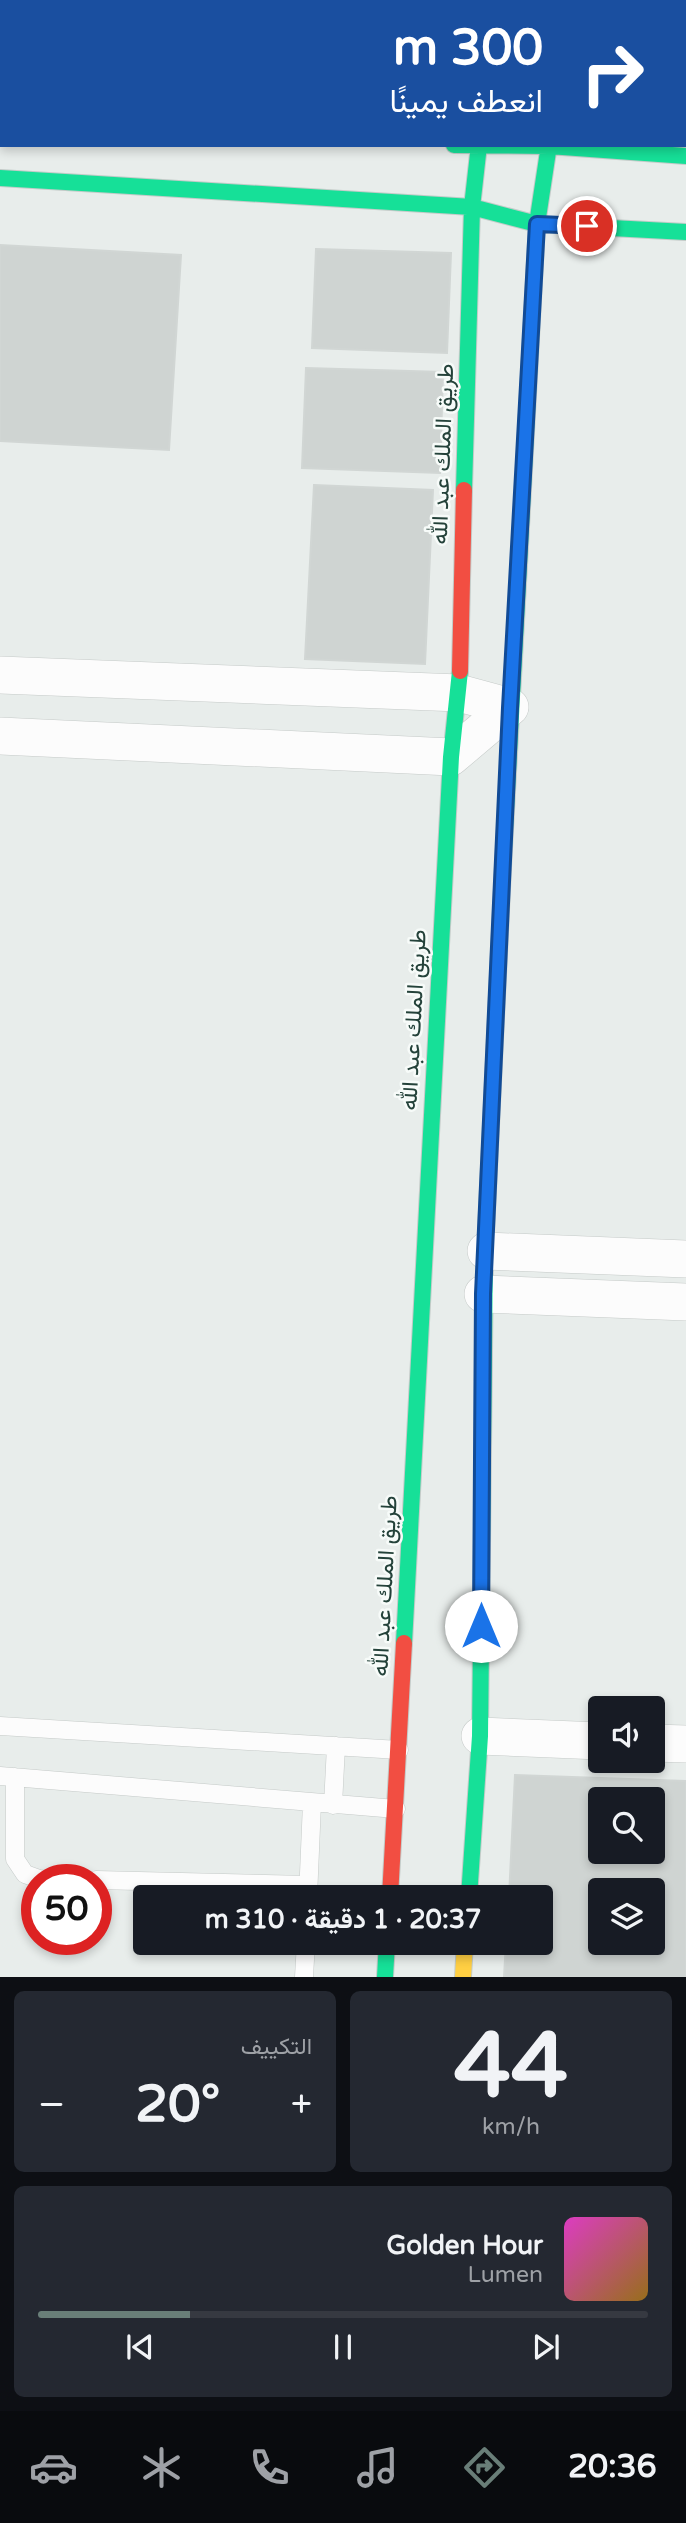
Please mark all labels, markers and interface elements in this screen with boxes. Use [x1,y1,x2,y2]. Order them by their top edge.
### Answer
text: 300 m [393,19,543,78]
icon: right [567,28,658,119]
text: انعطف يمينًا [389,83,543,121]
pin [557,196,617,256]
icon: arrive [568,207,606,245]
street label: طريق الملك عبد الله [426,363,460,545]
street label: طريق الملك عبد الله [395,929,433,1111]
street label: طريق الملك عبد الله [366,1495,404,1677]
position arrow [444,1589,518,1663]
map controls [588,1696,665,1955]
button: sound [588,1696,665,1773]
button: search [588,1787,665,1864]
speed limit sign: 50 [21,1864,112,1955]
button: layers [588,1878,665,1955]
text: 20:37 · 1 دقيقة · 310 m [205,1904,481,1935]
text: 44 [454,2012,568,2122]
text: التكييف [241,2033,312,2061]
text: 20° [135,2073,220,2136]
text: − [38,2082,65,2128]
text: + [291,2082,312,2128]
text: km/h [482,2113,540,2141]
text: Golden Hour [386,2230,543,2261]
text: Lumen [468,2261,543,2289]
icon: previous [121,2328,159,2366]
icon: pause [324,2328,362,2366]
icon: next [527,2328,565,2366]
icon: car [29,2443,78,2492]
icon: climate [137,2443,186,2492]
icon: phone [245,2443,294,2492]
icon: music [353,2443,402,2492]
icon: directions [460,2443,509,2492]
text: 20:36 [568,2448,657,2486]

